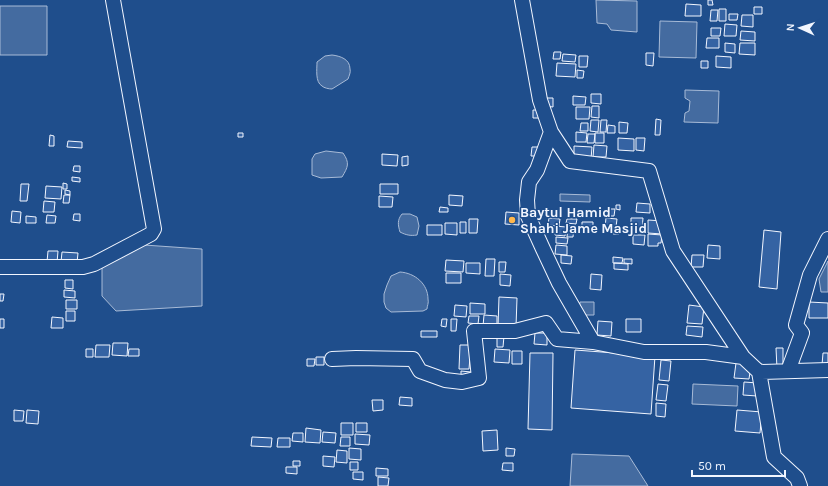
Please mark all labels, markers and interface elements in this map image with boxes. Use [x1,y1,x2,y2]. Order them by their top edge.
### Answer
north arrow [780,8,820,48]
text: N [784,23,797,32]
place label: Baytul Hamid Shahi Jame Masjid [520,204,647,237]
marker: Baytul Hamid Shahi Jame Masjid [507,215,517,225]
scale bar [692,452,785,478]
text: 50 m [698,459,726,473]

